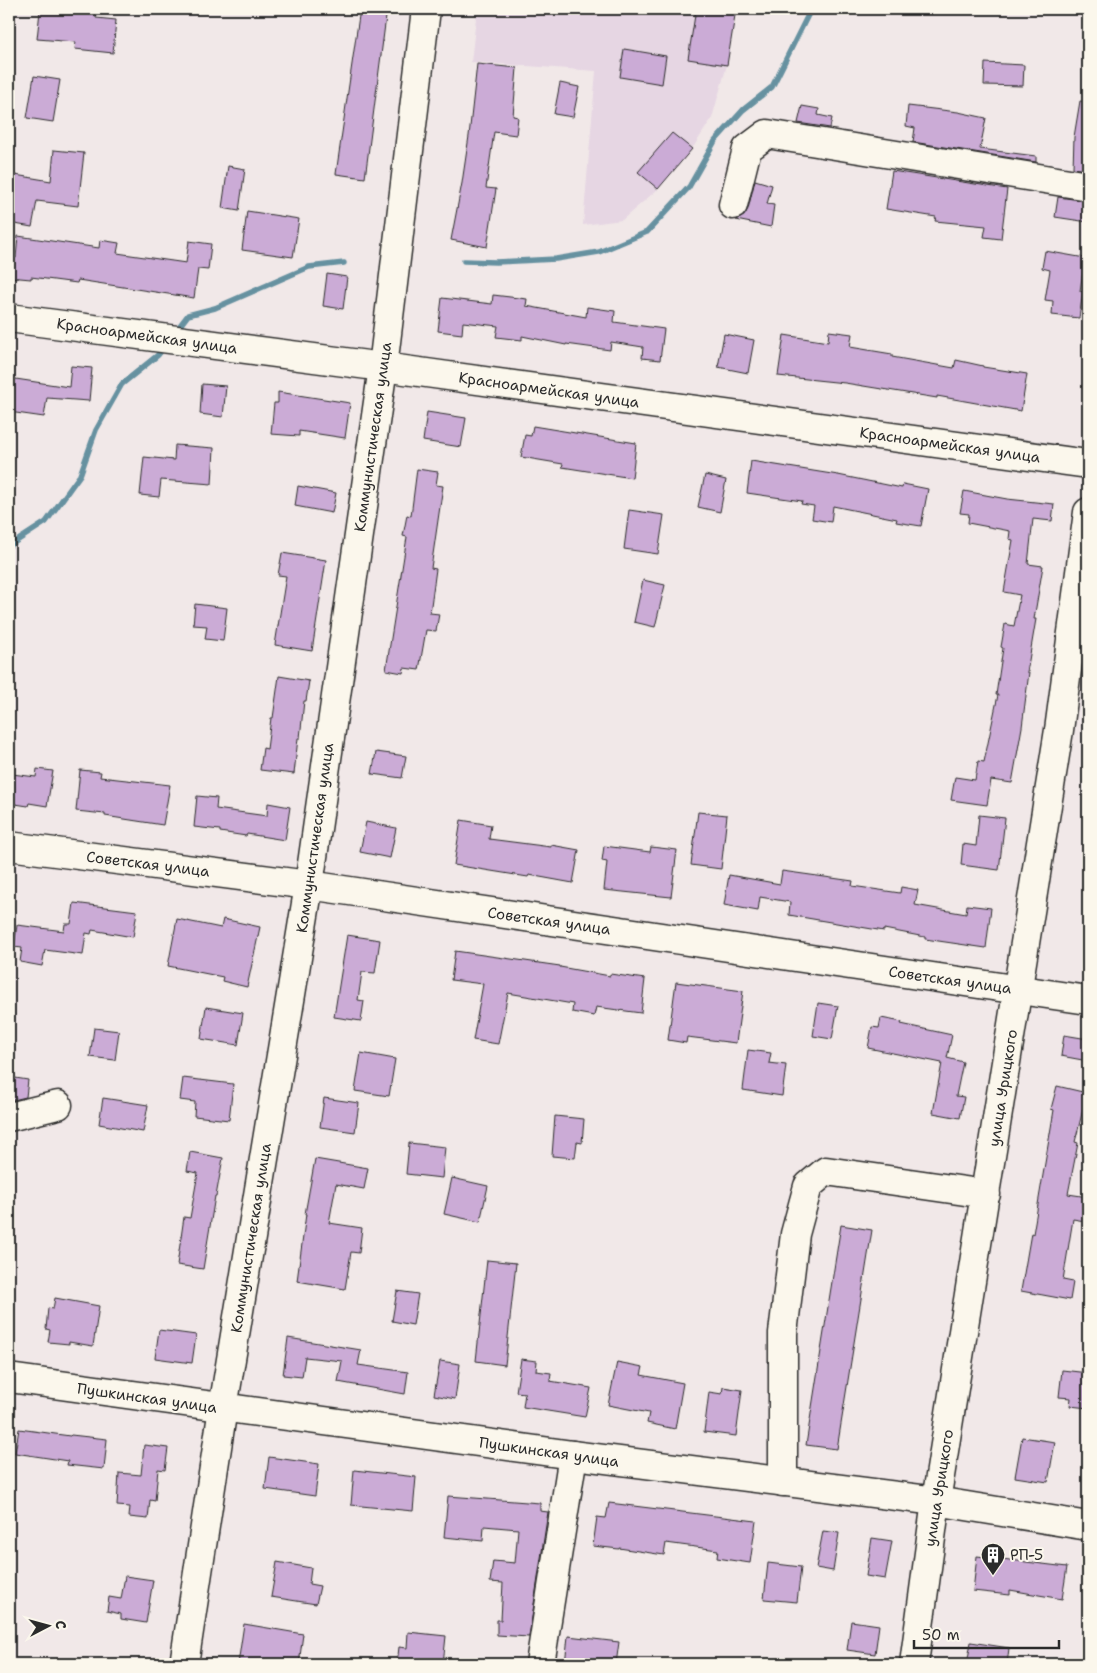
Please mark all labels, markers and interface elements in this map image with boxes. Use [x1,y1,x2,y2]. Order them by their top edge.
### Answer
street label: Красноармейская улица [55,313,239,359]
street label: Коммунистическая улица [350,340,396,533]
street label: Красноармейская улица [457,367,641,413]
street label: Красноармейская улица [858,422,1042,468]
street label: Коммунистическая улица [292,741,338,934]
street label: Советская улица [85,847,211,882]
street label: Советская улица [486,902,612,940]
street label: Советская улица [887,961,1013,999]
street label: улица Урицкого [984,1028,1022,1148]
street label: Коммунистическая улица [226,1141,276,1334]
street label: Пушкинская улица [76,1378,219,1418]
street label: улица Урицкого [920,1428,958,1548]
street label: Пушкинская улица [478,1432,621,1472]
building icon: РП-5 [980,1542,1006,1576]
place label: РП-5 [1010,1545,1043,1565]
north arrow [22,1600,72,1650]
scale bar [914,1618,1060,1650]
text: С [52,1619,70,1630]
text: 50 m [922,1625,960,1645]

